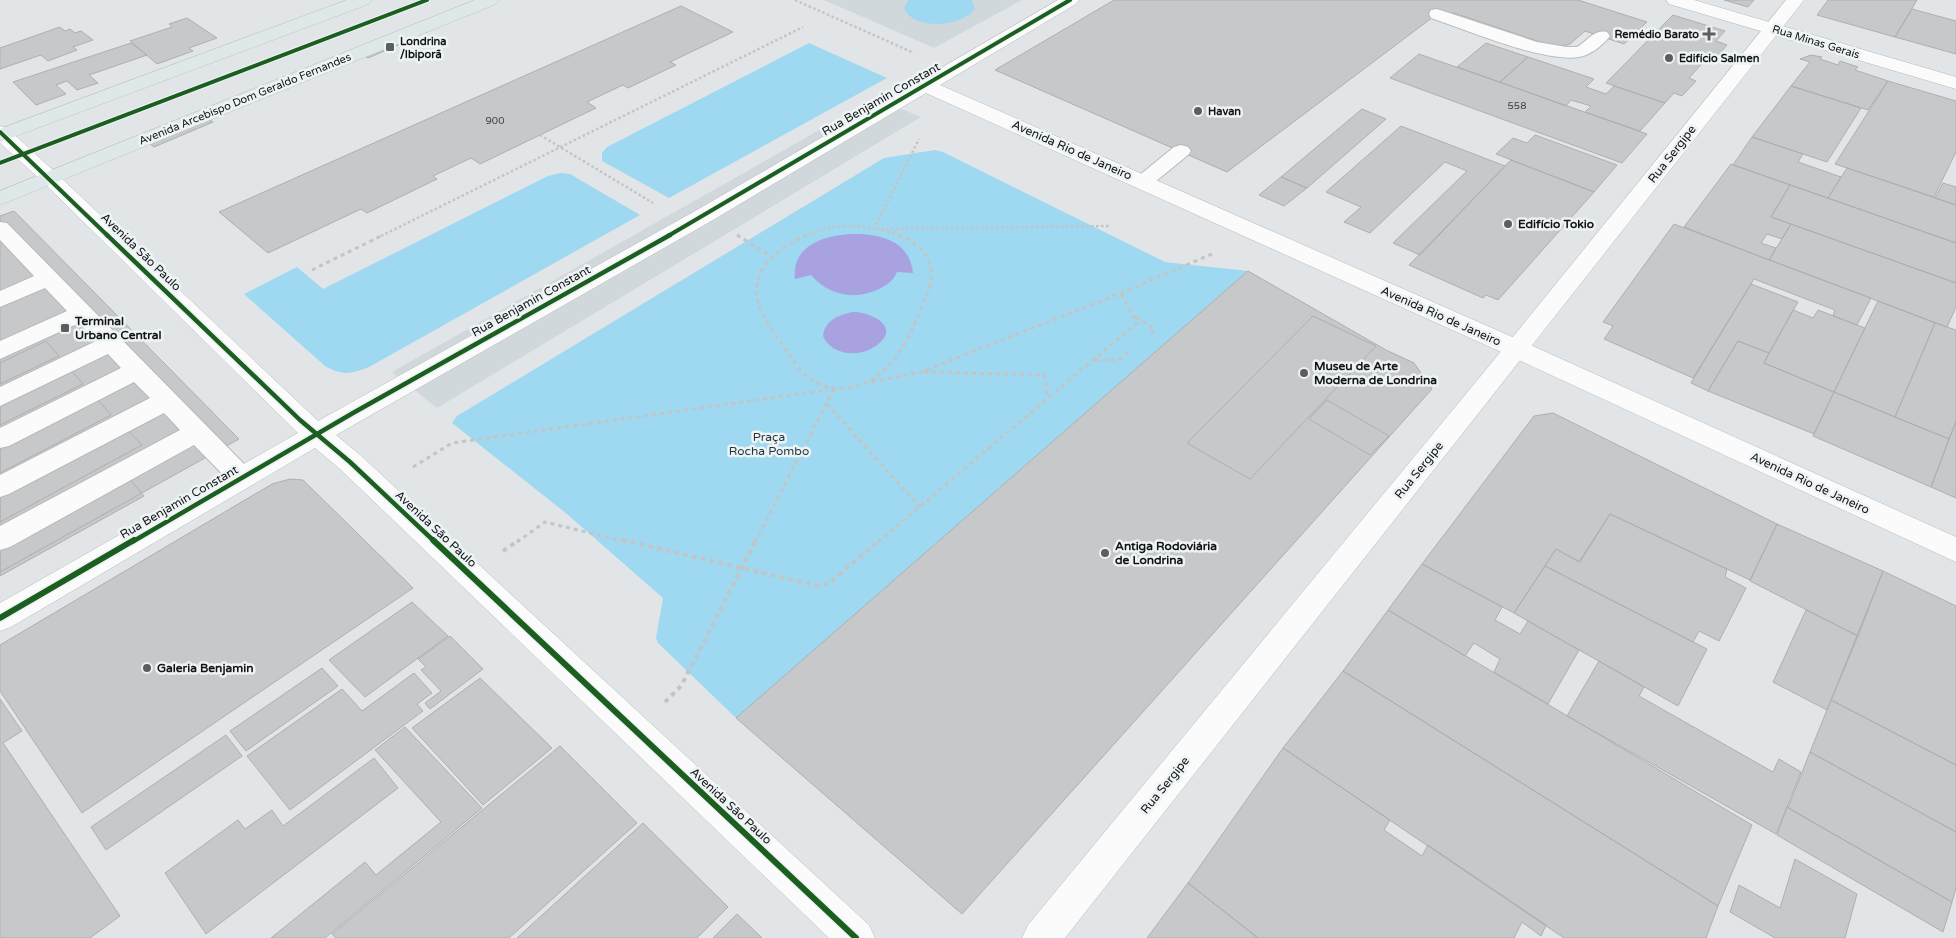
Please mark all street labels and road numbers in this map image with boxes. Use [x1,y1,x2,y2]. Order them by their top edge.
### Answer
street label: Rua Minas Gerais [1771,23,1861,61]
street label: Avenida Arcebispo Dom Geraldo Fernandes [137,50,353,148]
street label: Rua Benjamin Constant [820,59,943,139]
street label: Avenida Rio de Janeiro [1010,117,1134,183]
street label: Rua Sergipe [1645,122,1699,186]
street label: Avenida São Paulo [98,210,184,294]
street label: Rua Benjamin Constant [469,262,593,340]
street label: Avenida Rio de Janeiro [1379,283,1503,349]
street label: Rua Sergipe [1392,439,1446,501]
street label: Avenida Rio de Janeiro [1748,449,1872,517]
street label: Rua Benjamin Constant [118,462,241,542]
street label: Avenida São Paulo [392,488,480,570]
street label: Rua Sergipe [1138,754,1192,816]
street label: Avenida São Paulo [687,765,775,847]

